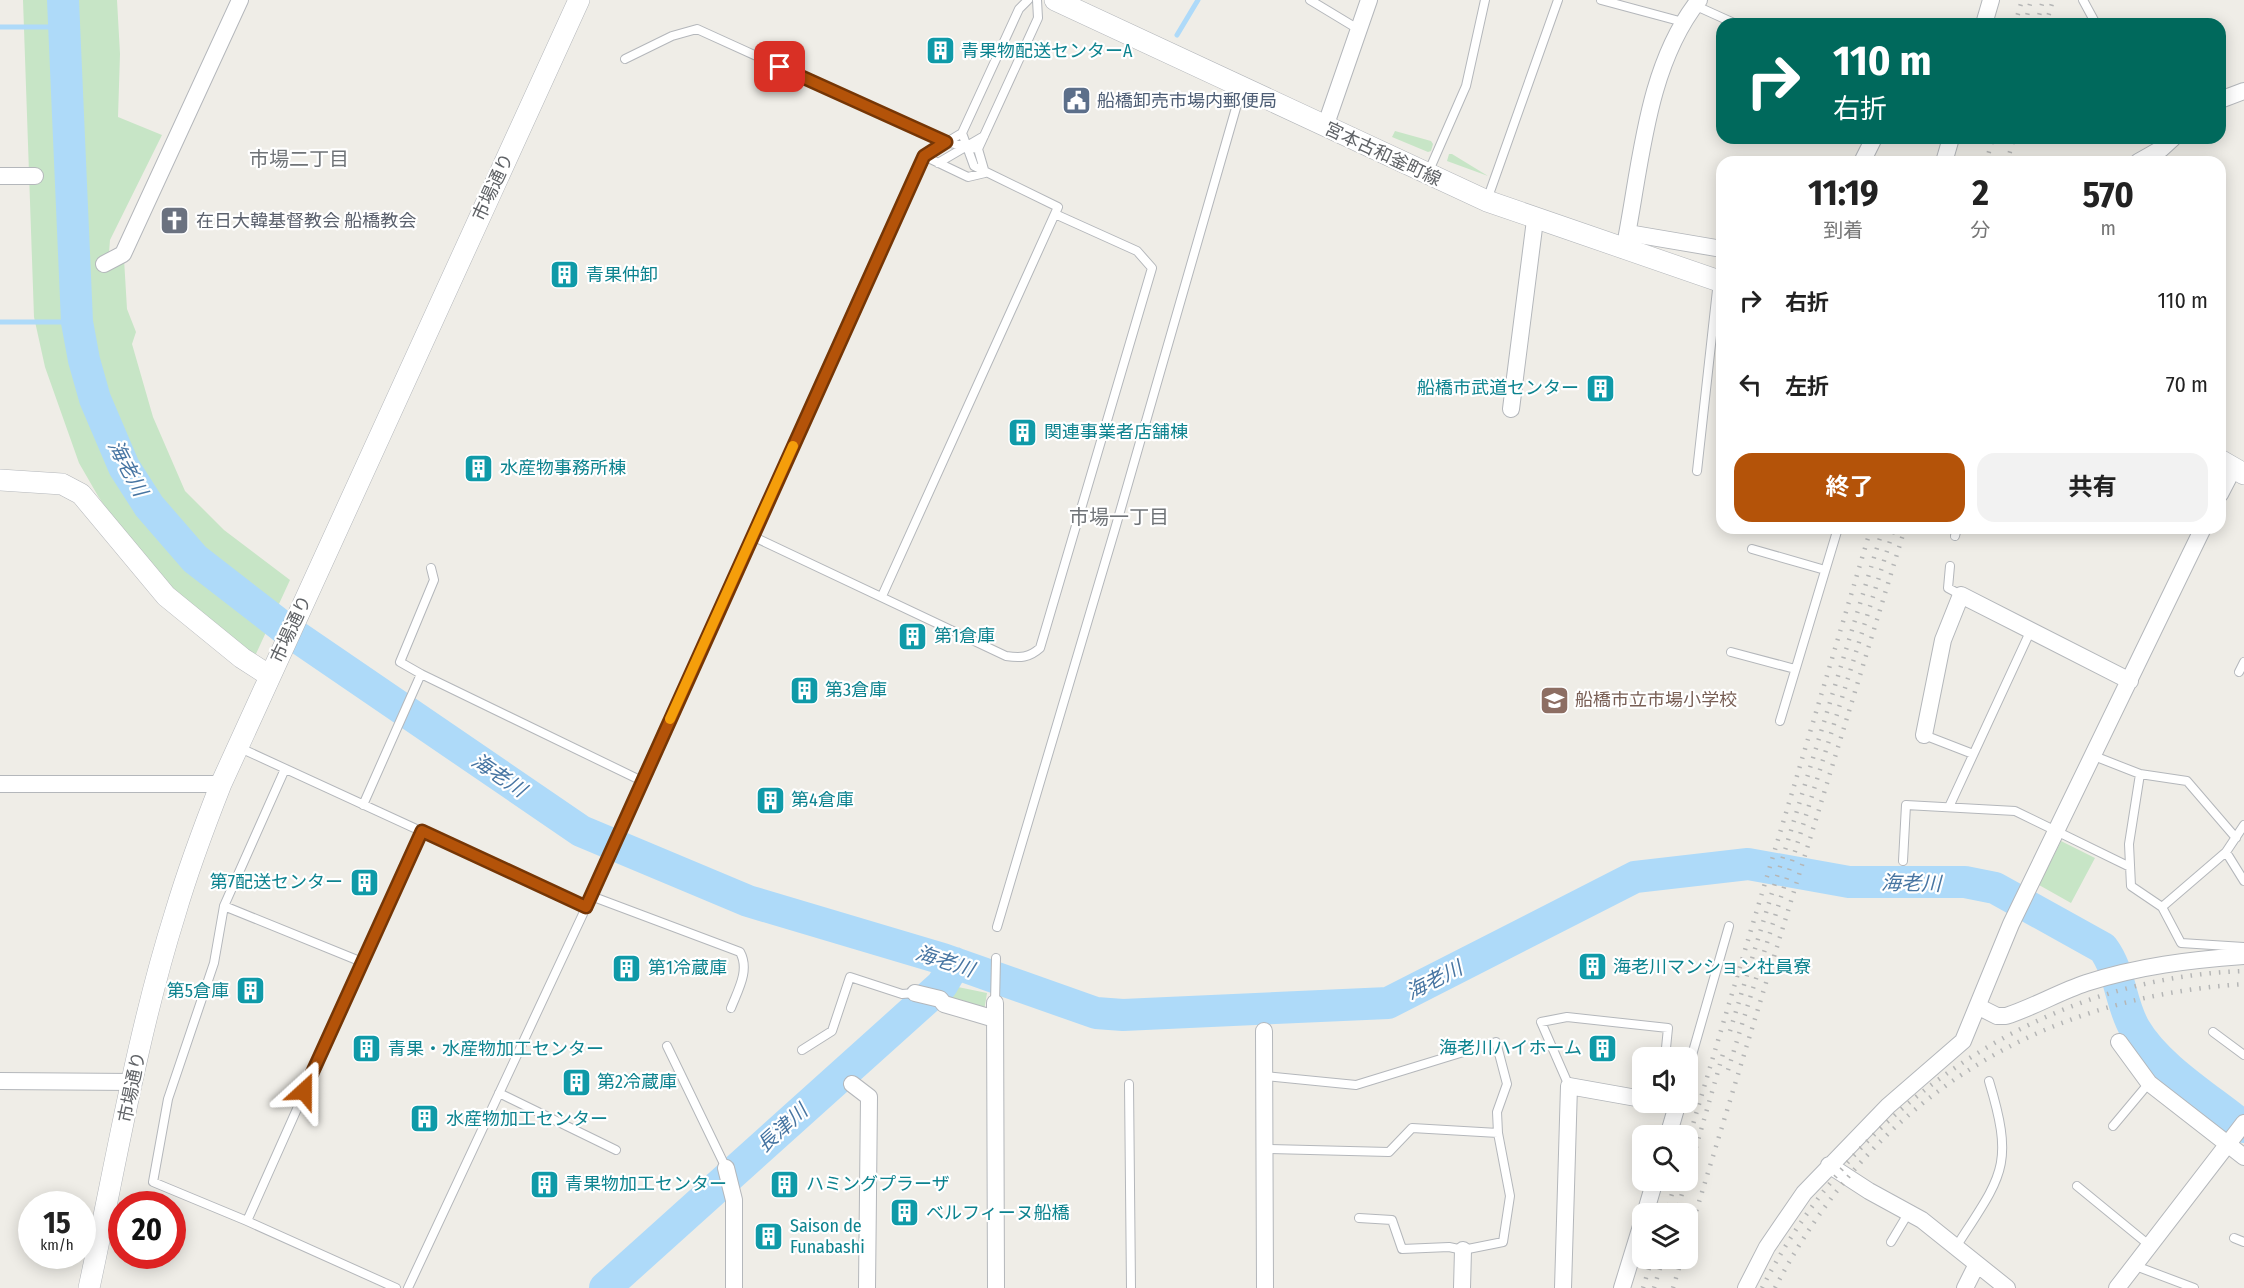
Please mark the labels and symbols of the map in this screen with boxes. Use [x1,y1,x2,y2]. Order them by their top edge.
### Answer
building icon: 青果物配送センターA [924,35,956,67]
place label: 青果物配送センターA [961,40,1133,62]
pin [754,41,805,92]
public building icon: 船橋卸売市場内郵便局 [1060,85,1092,117]
place label: 船橋卸売市場内郵便局 [1097,90,1277,112]
street label: 宮本古和釜町線 [1321,117,1445,191]
district label: 市場二丁目 [249,147,349,171]
street label: 市場通り [468,150,518,224]
church icon: 在日大韓基督教会 船橋教会 [159,205,191,237]
place label: 在日大韓基督教会 船橋教会 [196,210,416,232]
building icon: 青果仲卸 [549,259,581,291]
place label: 青果仲卸 [586,264,658,286]
building icon: 船橋市武道センター [1584,372,1616,404]
place label: 船橋市武道センター [1417,377,1579,399]
building icon: 関連事業者店舗棟 [1007,416,1039,448]
place label: 関連事業者店舗棟 [1044,421,1188,443]
water label: 海老川 [103,436,154,502]
building icon: 水産物事務所棟 [463,452,495,484]
place label: 水産物事務所棟 [500,457,626,479]
district label: 市場一丁目 [1069,505,1169,529]
street label: 市場通り [266,592,316,666]
building icon: 第1倉庫 [897,620,929,652]
place label: 第1倉庫 [934,625,995,647]
building icon: 第3倉庫 [788,674,820,706]
place label: 第3倉庫 [825,679,887,701]
school or university icon: 船橋市立市場小学校 [1538,684,1570,716]
place label: 船橋市立市場小学校 [1575,689,1737,711]
water label: 海老川 [467,748,532,803]
building icon: 第4倉庫 [754,784,786,816]
place label: 第4倉庫 [791,789,854,811]
building icon: 第7配送センター [348,866,380,898]
water label: 海老川 [1881,870,1943,896]
place label: 第7配送センター [210,871,343,893]
water label: 海老川 [913,940,979,982]
building icon: 海老川マンション社員寮 [1576,951,1608,983]
building icon: 第1冷蔵庫 [611,952,643,984]
water label: 海老川 [1402,955,1468,1004]
place label: 海老川マンション社員寮 [1613,956,1811,978]
place label: 第1冷蔵庫 [648,957,727,979]
building icon: 第5倉庫 [234,975,266,1007]
place label: 第5倉庫 [167,980,229,1002]
building icon: 海老川ハイホーム [1587,1032,1619,1064]
building icon: 青果・水産物加工センター [351,1033,383,1065]
place label: 海老川ハイホーム [1439,1037,1582,1059]
place label: 青果・水産物加工センター [388,1038,604,1060]
street label: 市場通り [114,1049,150,1125]
position arrow [272,1059,336,1123]
building icon: 第2冷蔵庫 [560,1066,592,1098]
place label: 第2冷蔵庫 [597,1071,677,1093]
water label: 長津川 [752,1098,814,1157]
building icon: 水産物加工センター [409,1103,441,1135]
place label: 水産物加工センター [446,1108,608,1130]
building icon: 青果物加工センター [528,1168,560,1200]
building icon: ハミングプラーザ [769,1168,801,1200]
place label: 青果物加工センター [565,1173,727,1195]
place label: ハミングプラーザ [806,1173,950,1195]
speed limit sign: 20 [108,1191,186,1269]
building icon: ベルフィーヌ船橋 [889,1197,921,1229]
place label: ベルフィーヌ船橋 [926,1202,1070,1224]
place label: Saison de Funabashi [790,1215,865,1258]
building icon: Saison de Funabashi [753,1220,785,1252]

